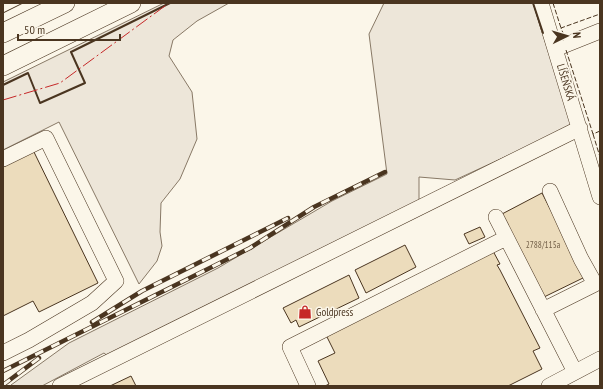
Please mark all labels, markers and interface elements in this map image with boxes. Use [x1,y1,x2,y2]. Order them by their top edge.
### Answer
scale bar [18,16,120,42]
north arrow [547,16,587,56]
text: 50 m [24,22,45,37]
text: N [570,32,584,39]
street label: LÍŠEŇSKÁ [554,62,578,103]
house number: 2788/115a [526,239,561,250]
shop icon: Goldpress [297,304,313,320]
place label: Goldpress [316,305,354,319]

